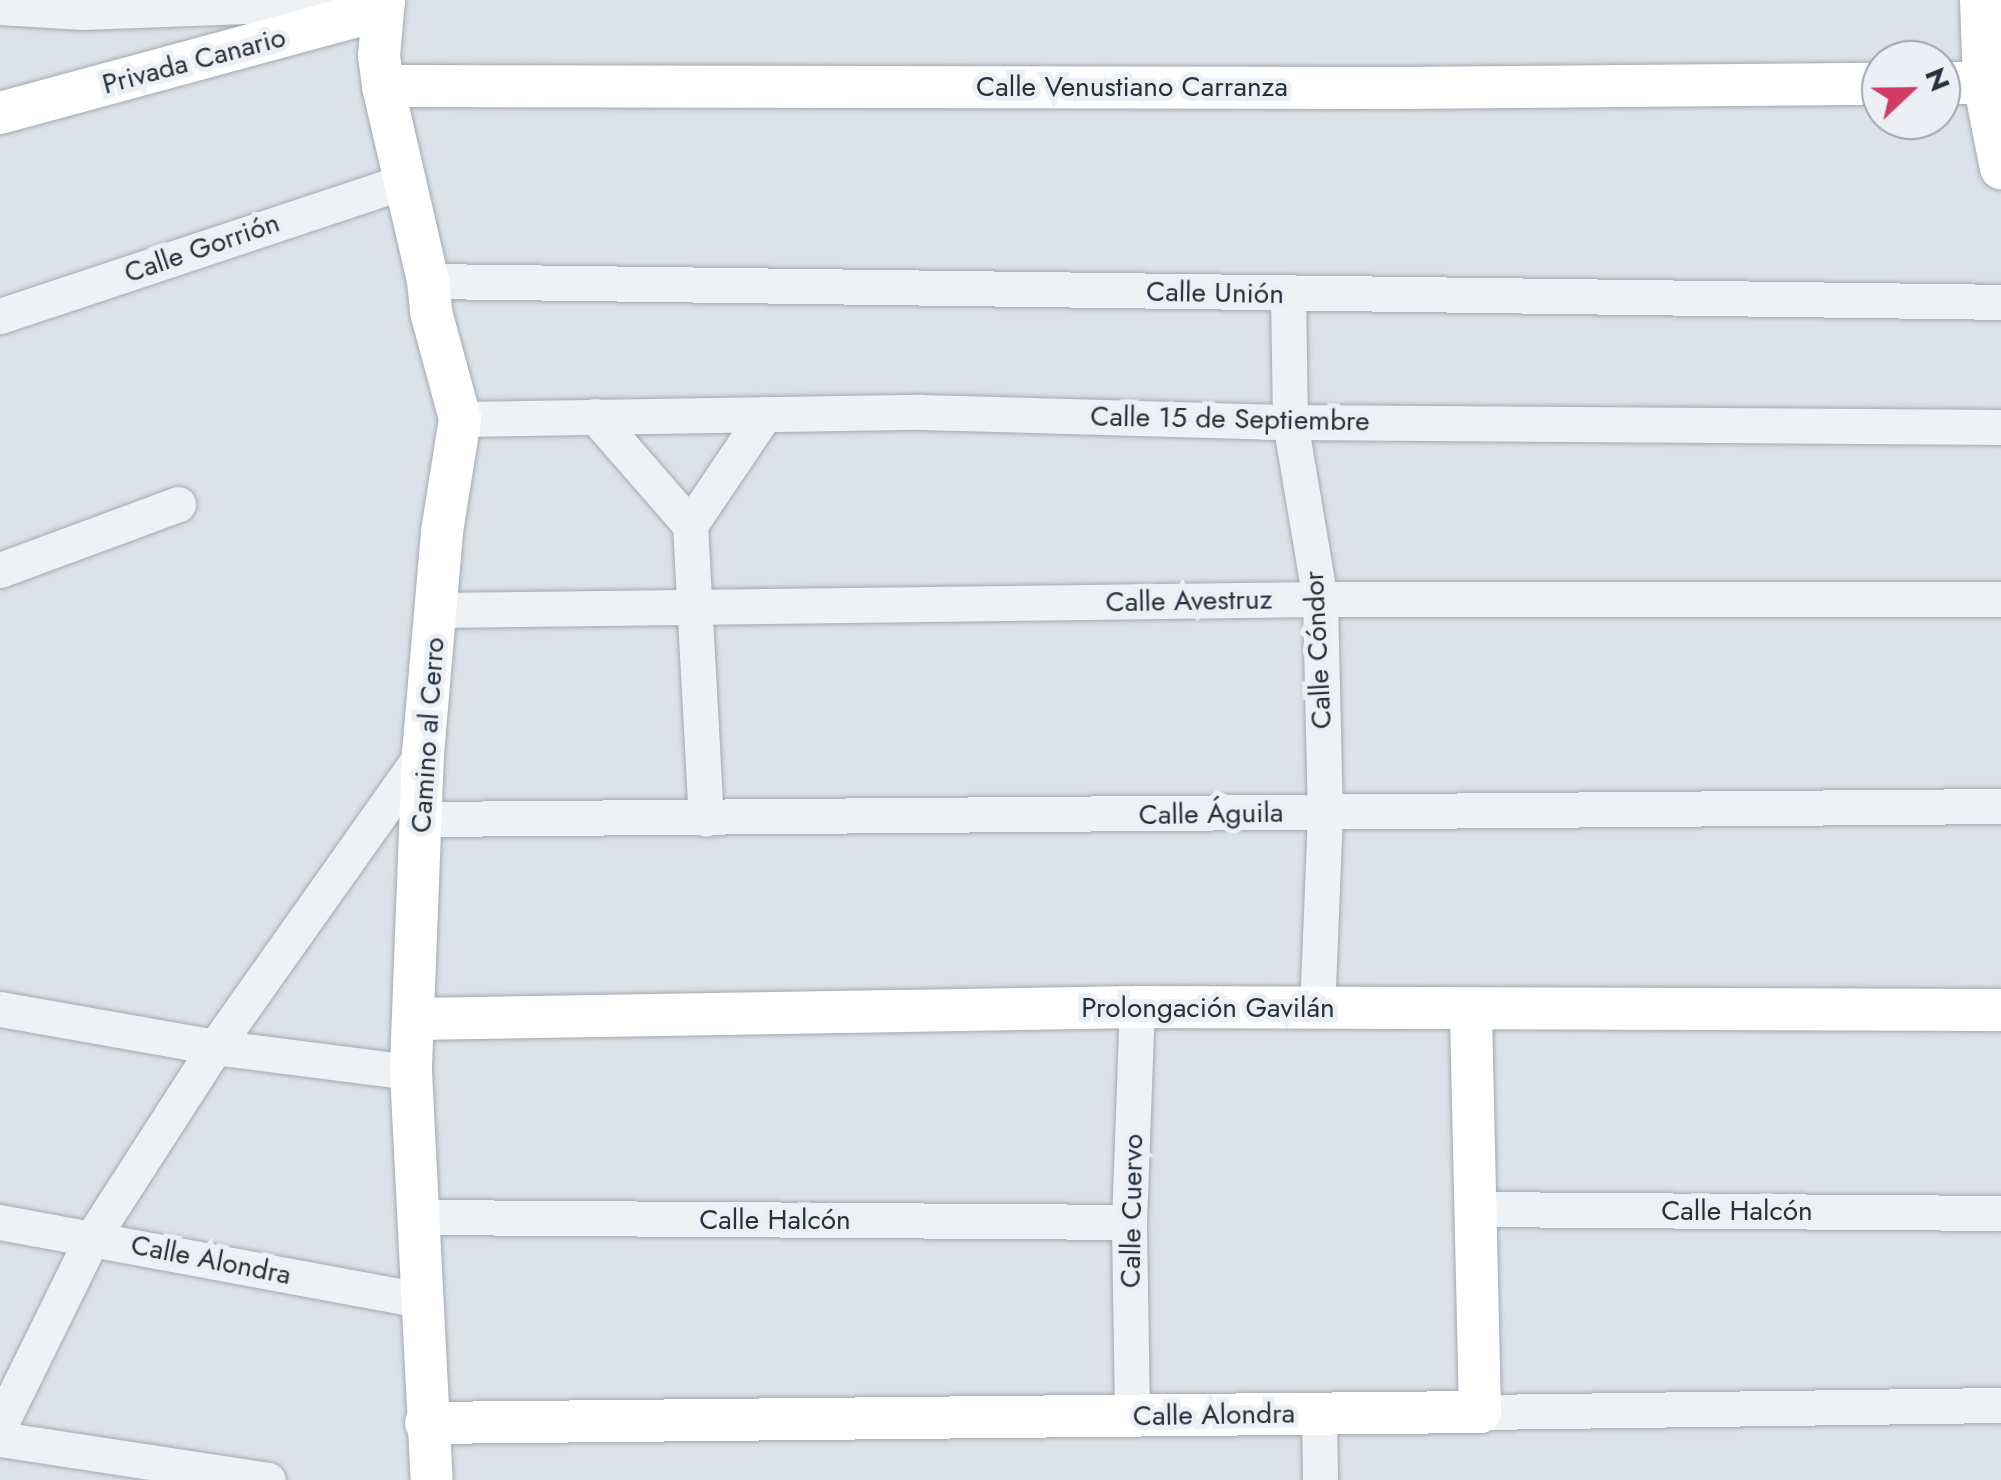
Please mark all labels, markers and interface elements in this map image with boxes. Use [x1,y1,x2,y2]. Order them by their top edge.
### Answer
street label: Privada Canario [99,20,289,102]
north arrow [1861,40,1961,140]
text: N [1914,61,1961,97]
street label: Calle Venustiano Carranza [976,70,1288,104]
street label: Calle Gorrión [120,206,284,290]
street label: Calle Unión [1146,275,1284,311]
street label: Calle 15 de Septiembre [1090,400,1370,438]
street label: Calle Cóndor [1297,570,1339,730]
street label: Calle Avestruz [1105,583,1273,619]
street label: Camino al Cerro [404,636,452,834]
street label: Calle Águila [1138,796,1284,832]
street label: Prolongación Gavilán [1081,991,1335,1025]
street label: Calle Cuervo [1114,1134,1150,1288]
street label: Calle Halcón [1661,1194,1813,1228]
street label: Calle Halcón [699,1203,851,1237]
street label: Calle Alondra [128,1228,294,1292]
street label: Calle Alondra [1133,1397,1295,1433]

